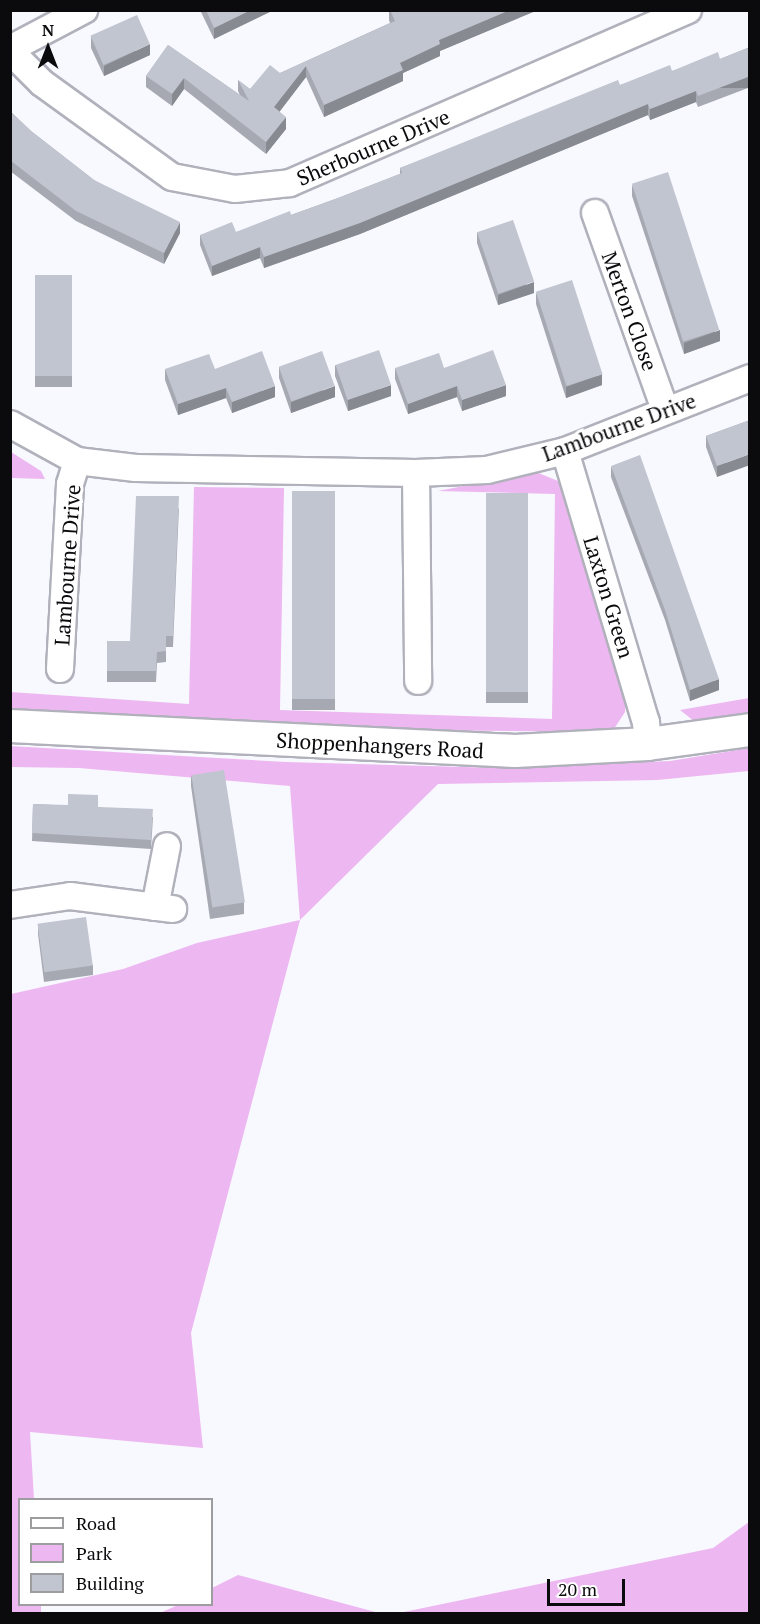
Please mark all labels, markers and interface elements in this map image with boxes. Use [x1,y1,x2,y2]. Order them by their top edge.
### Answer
north arrow [18,18,78,78]
text: N [42,19,54,41]
street label: Sherbourne Drive [293,103,453,191]
street label: Merton Close [597,248,663,374]
street label: Lambourne Drive [539,388,699,466]
street label: Lambourne Drive [49,483,85,647]
street label: Laxton Green [579,533,639,661]
street label: Shoppenhangers Road [275,727,485,763]
legend [18,1498,213,1606]
text: Road [76,1511,116,1535]
text: Park [76,1541,112,1565]
scale bar [550,1567,628,1605]
text: Building [76,1571,144,1595]
text: 20 m [558,1577,597,1601]

